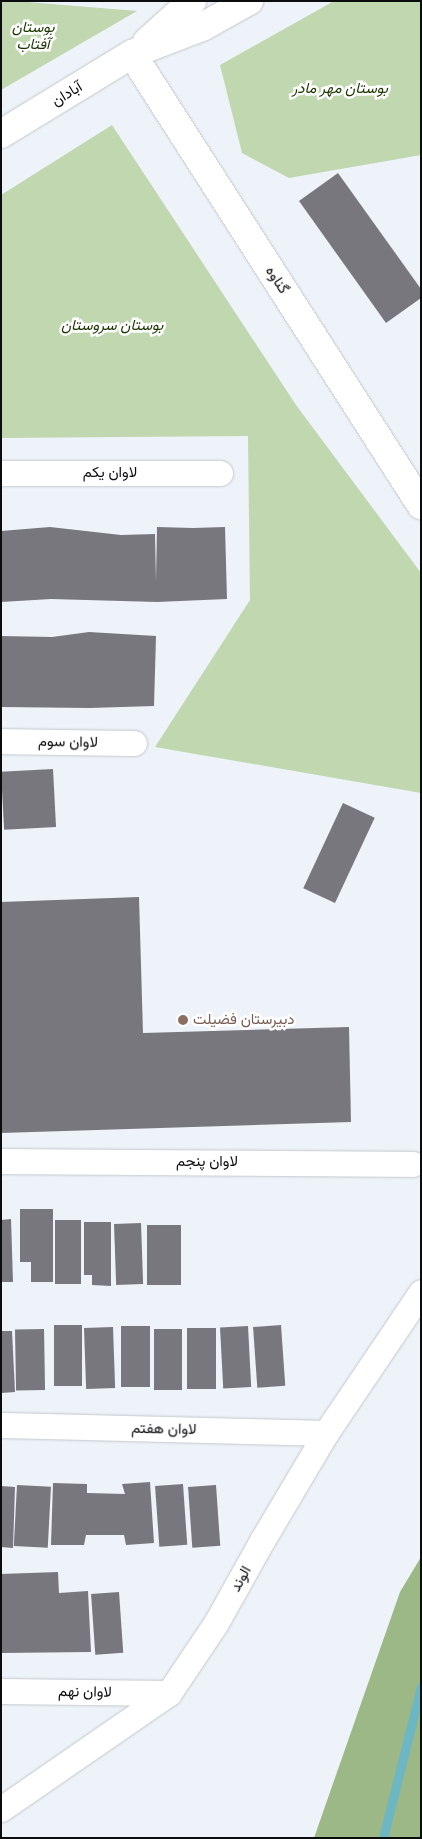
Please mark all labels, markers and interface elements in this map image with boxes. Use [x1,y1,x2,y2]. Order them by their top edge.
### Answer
park label: بوستان آفتاب [12,18,54,53]
street label: آبادان [48,78,86,110]
park label: بوستان مهر مادر [292,80,388,98]
street label: گناوه [261,263,293,297]
park label: بوستان سروستان [61,317,163,335]
street label: لاوان یکم [83,464,137,482]
street label: لاوان سوم [38,732,98,752]
place label: دبیرستان فضیلت [193,1011,294,1029]
marker: دبیرستان فضیلت [177,1014,189,1026]
street label: لاوان پنجم [176,1153,238,1171]
street label: لاوان هفتم [131,1419,197,1439]
street label: الوند [227,1563,255,1595]
street label: لاوان نهم [58,1683,112,1701]

